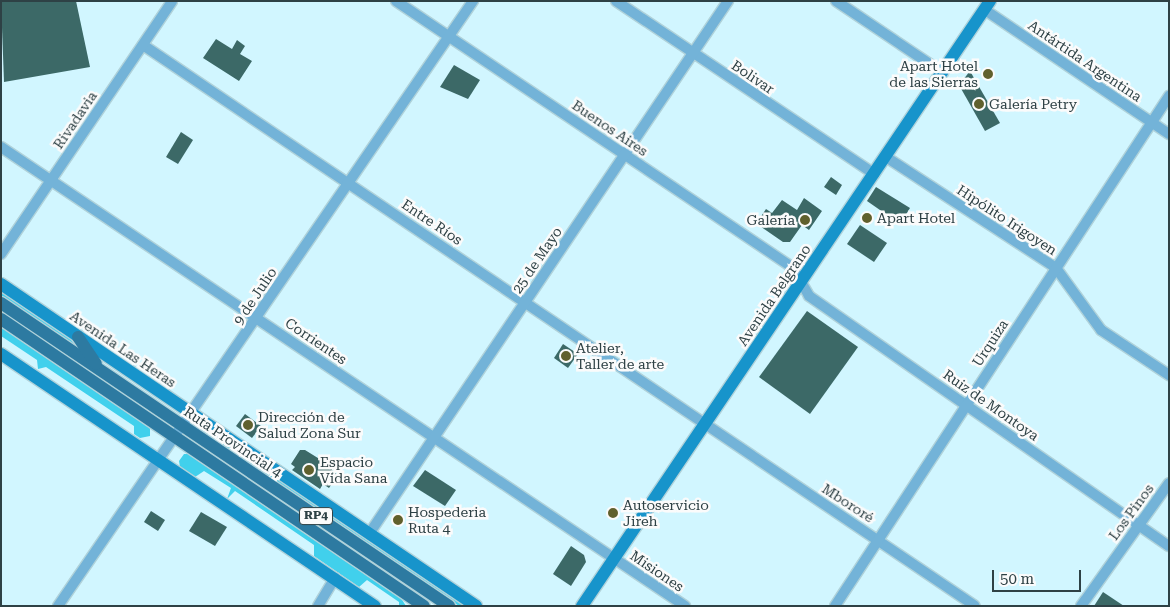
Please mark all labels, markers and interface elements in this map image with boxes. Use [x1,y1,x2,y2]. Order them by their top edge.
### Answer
street label: Antártida Argentina [1025,17,1145,105]
street label: Bolivar [728,57,778,97]
place label: Apart Hotel de las Sierras [889,58,978,90]
marker: Apart Hotel de las Sierras [982,68,994,80]
street label: Rivadavia [50,88,100,152]
place label: Galería Petry [989,96,1077,112]
street label: Buenos Aires [569,97,651,159]
marker: Galería Petry [973,98,985,110]
street label: Hipólito Irigoyen [954,181,1060,259]
street label: Entre Ríos [398,196,466,248]
place label: Apart Hotel [877,210,955,226]
place label: Galería [746,212,795,228]
marker: Apart Hotel [861,212,873,224]
marker: Galería [799,214,811,226]
street label: 25 de Mayo [509,224,565,296]
street label: Avenida Belgrano [734,241,814,349]
street label: 9 de Julio [230,264,280,328]
street label: Avenida Las Heras [67,307,179,391]
street label: Corrientes [282,314,350,368]
street label: Urquiza [969,316,1011,370]
place label: Atelier, Taller de arte [576,340,664,372]
marker: Atelier, Taller de arte [560,350,572,362]
street label: Ruiz de Montoya [940,366,1042,444]
street label: Ruta Provincial 4 [181,403,285,481]
place label: Dirección de Salud Zona Sur [258,409,361,442]
marker: Dirección de Salud Zona Sur [242,419,254,431]
place label: Espacio Vida Sana [320,454,387,487]
marker: Espacio Vida Sana [302,463,316,477]
street label: Mbororé [819,480,877,526]
street label: Los Pinos [1105,481,1157,543]
place label: Autoservicio Jireh [623,497,709,530]
place label: Hospederia Ruta 4 [408,504,486,536]
road number: RP4 [298,506,334,526]
marker: Autoservicio Jireh [607,507,619,519]
marker: Hospederia Ruta 4 [392,514,404,526]
street label: Misiones [627,547,687,595]
scale bar [995,560,1084,592]
text: 50 m [1000,570,1034,588]

